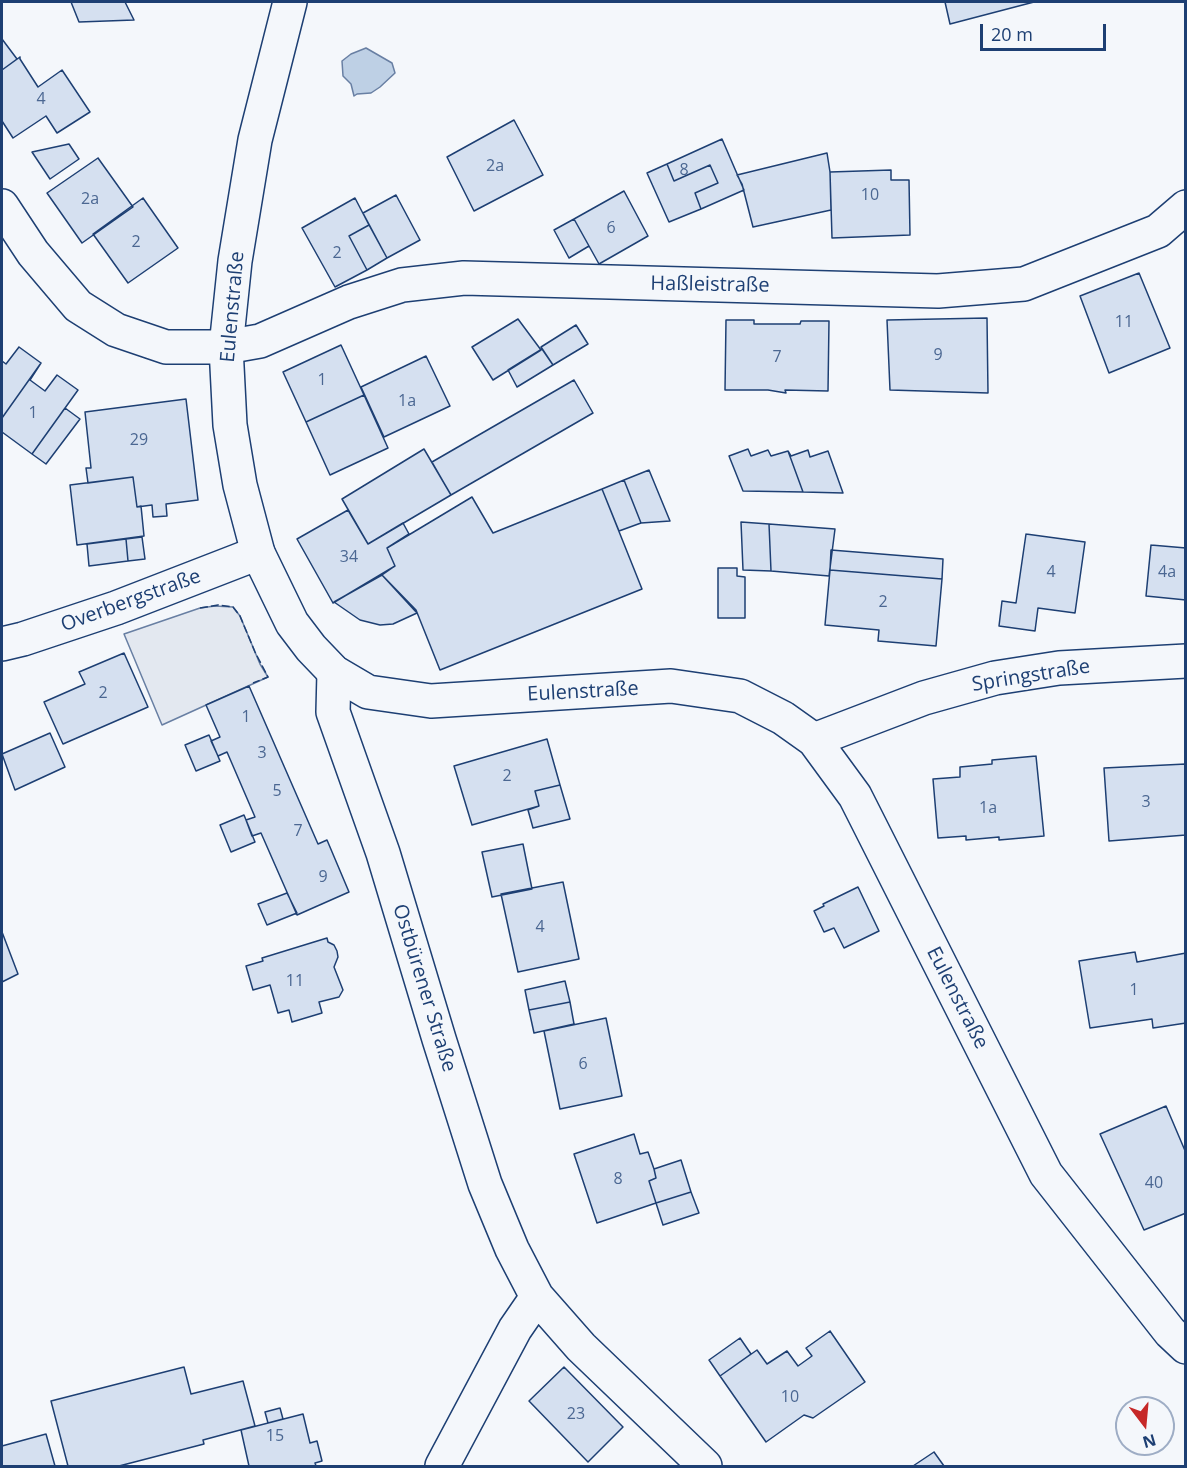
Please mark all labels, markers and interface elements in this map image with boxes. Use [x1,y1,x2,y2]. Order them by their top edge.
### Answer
scale bar [983,12,1109,50]
text: 20 m [991,22,1033,46]
house number: 4 [36,89,46,109]
house number: 2a [486,156,504,176]
house number: 8 [679,160,689,180]
house number: 10 [861,185,879,205]
house number: 2a [81,189,99,209]
house number: 6 [606,218,616,238]
house number: 2 [131,232,141,252]
house number: 2 [332,243,342,263]
street label: Eulenstraße [216,250,250,364]
street label: Haßleistraße [650,272,770,298]
house number: 11 [1115,312,1133,332]
house number: 9 [933,345,943,365]
house number: 7 [772,347,782,367]
house number: 1 [317,370,327,390]
house number: 1a [398,391,416,411]
house number: 1 [28,403,38,423]
house number: 29 [130,430,148,450]
house number: 34 [340,547,358,567]
house number: 4 [1046,562,1056,582]
house number: 4a [1158,562,1176,582]
street label: Overbergstraße [58,565,204,637]
house number: 2 [878,592,888,612]
street label: Springstraße [970,655,1092,697]
street label: Eulenstraße [527,677,639,707]
house number: 2 [98,683,108,703]
house number: 1 [241,707,251,727]
house number: 3 [257,743,267,763]
house number: 2 [502,766,512,786]
house number: 5 [272,781,282,801]
house number: 3 [1141,792,1151,812]
house number: 1a [979,798,997,818]
house number: 7 [293,821,303,841]
house number: 9 [318,867,328,887]
street label: Ostbürener Straße [387,901,461,1075]
house number: 4 [535,917,545,937]
street label: Eulenstraße [921,943,993,1053]
house number: 11 [286,971,304,991]
house number: 1 [1129,980,1139,1000]
house number: 6 [578,1054,588,1074]
house number: 8 [613,1169,623,1189]
house number: 40 [1145,1173,1163,1193]
house number: 10 [781,1387,799,1407]
north arrow [1115,1396,1175,1456]
house number: 23 [567,1404,585,1424]
house number: 15 [266,1426,284,1446]
text: N [1140,1429,1159,1454]

